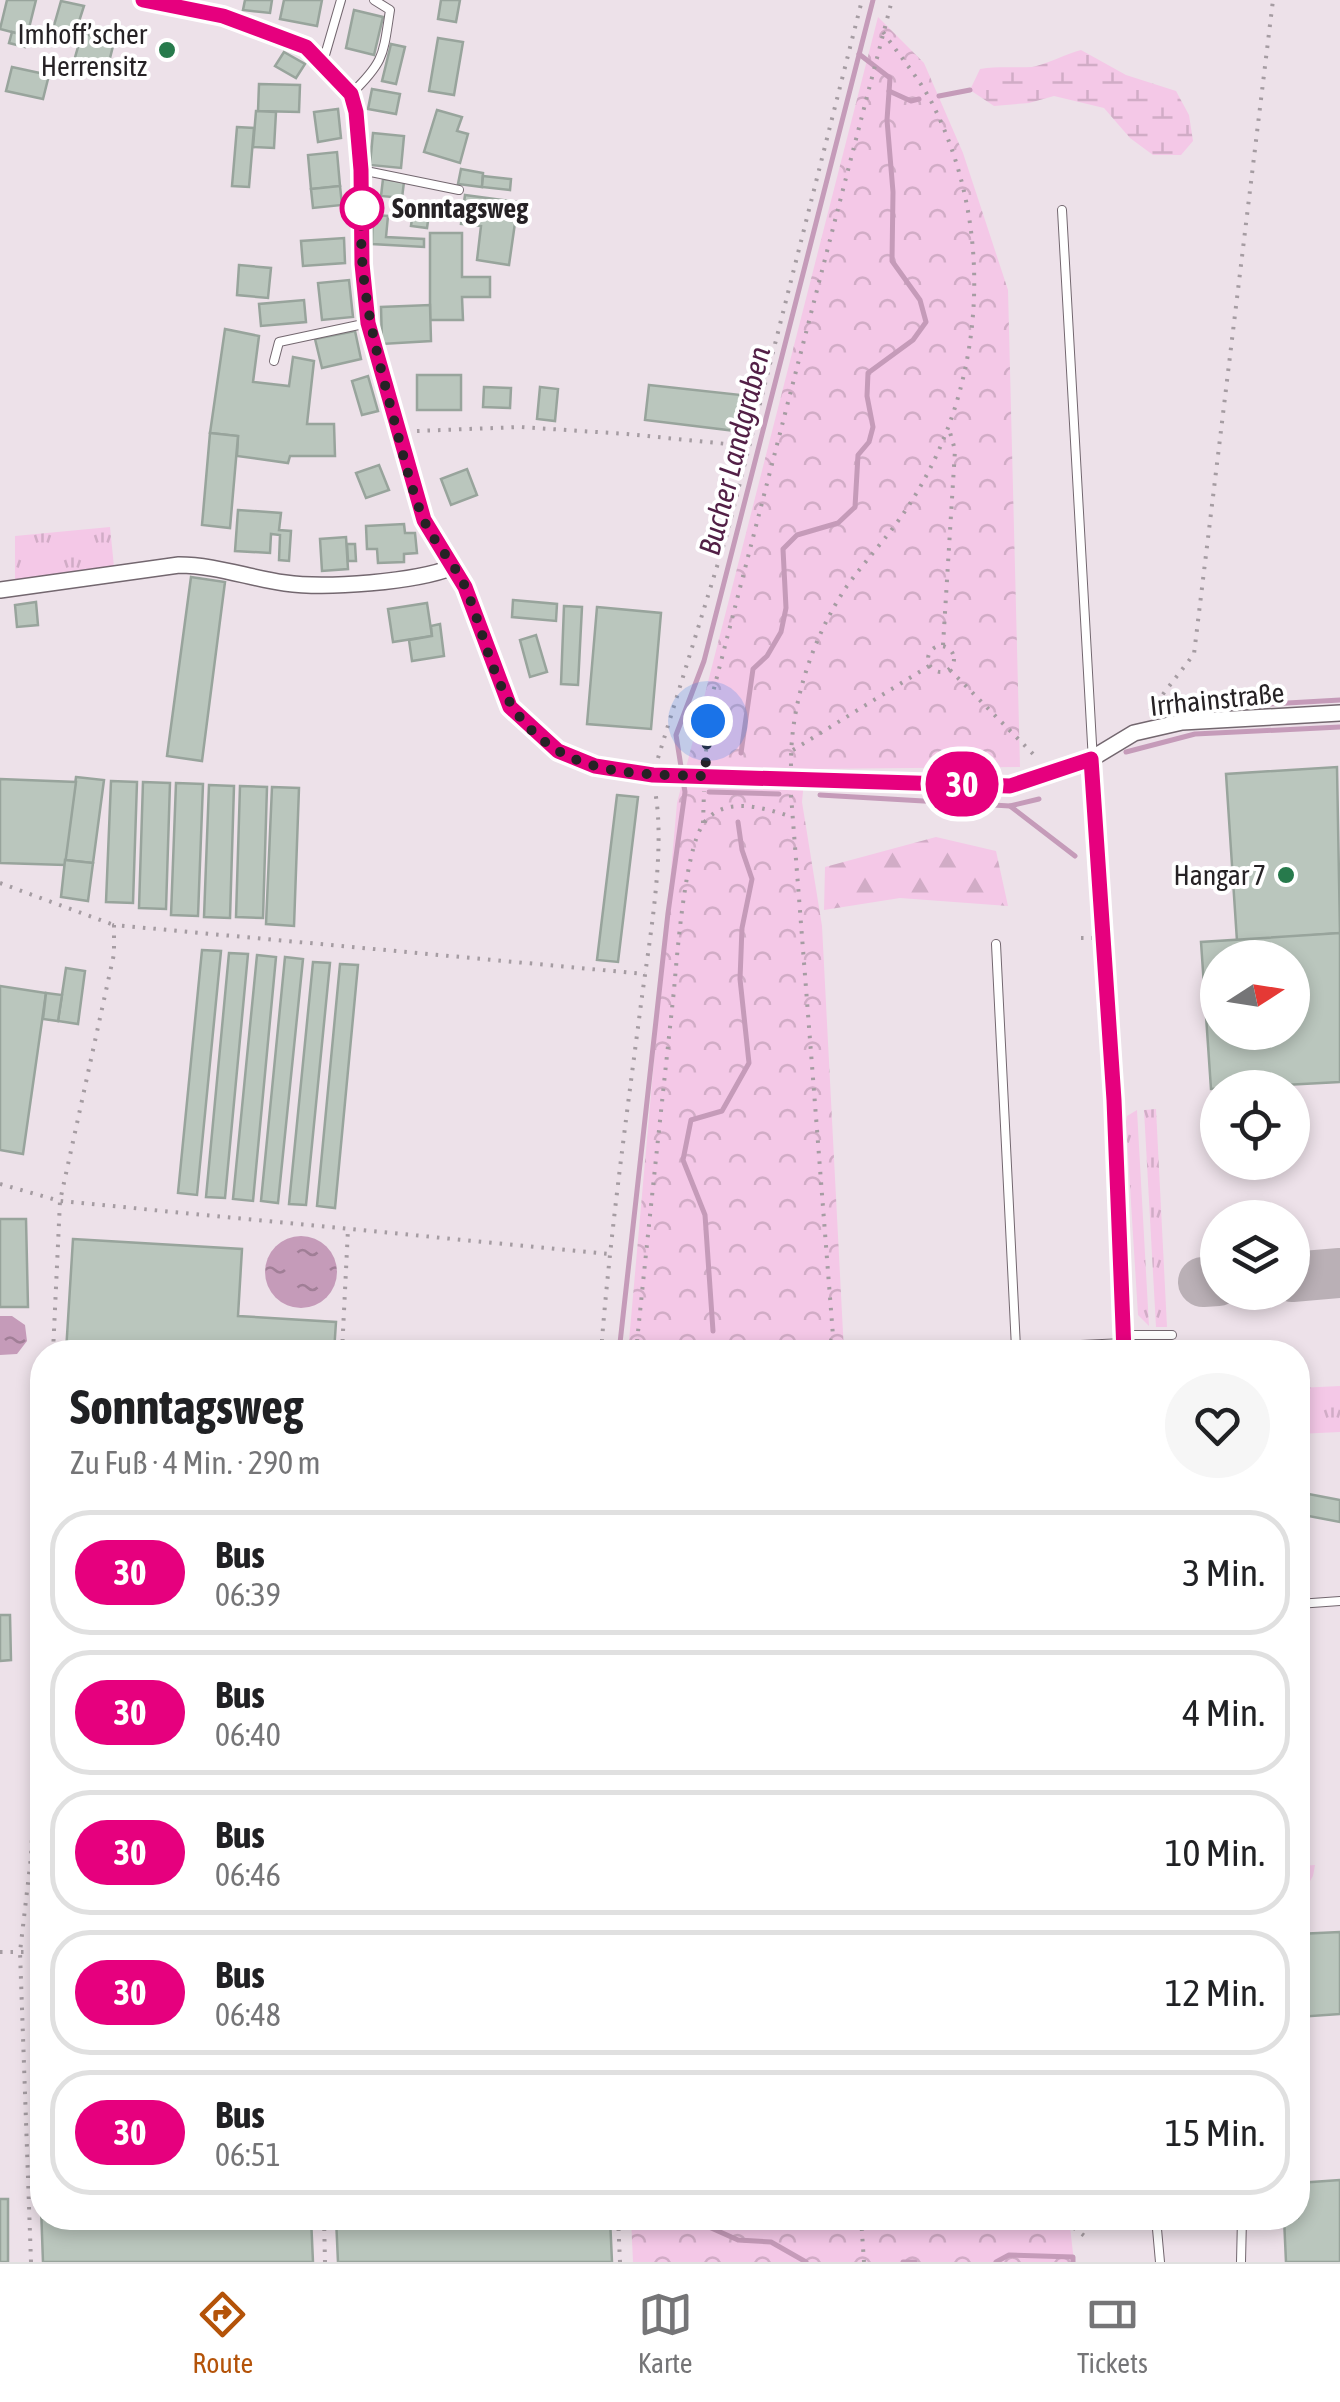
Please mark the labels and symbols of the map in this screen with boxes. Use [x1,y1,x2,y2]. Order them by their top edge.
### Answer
place label: Imhoff’scher Herrensitz [17,18,148,82]
marker: Imhoff’scher Herrensitz [156,39,178,61]
marker: Sonntagsweg [341,187,383,229]
place label: Sonntagsweg [392,192,529,224]
water label: Bucher Landgraben [692,343,776,559]
street label: Irrhainstraße [1148,676,1286,722]
your location [683,696,733,746]
line badge: 30 [917,752,1007,816]
place label: Hangar 7 [1173,859,1266,891]
marker: Hangar 7 [1275,864,1297,886]
north arrow [1200,940,1310,1050]

